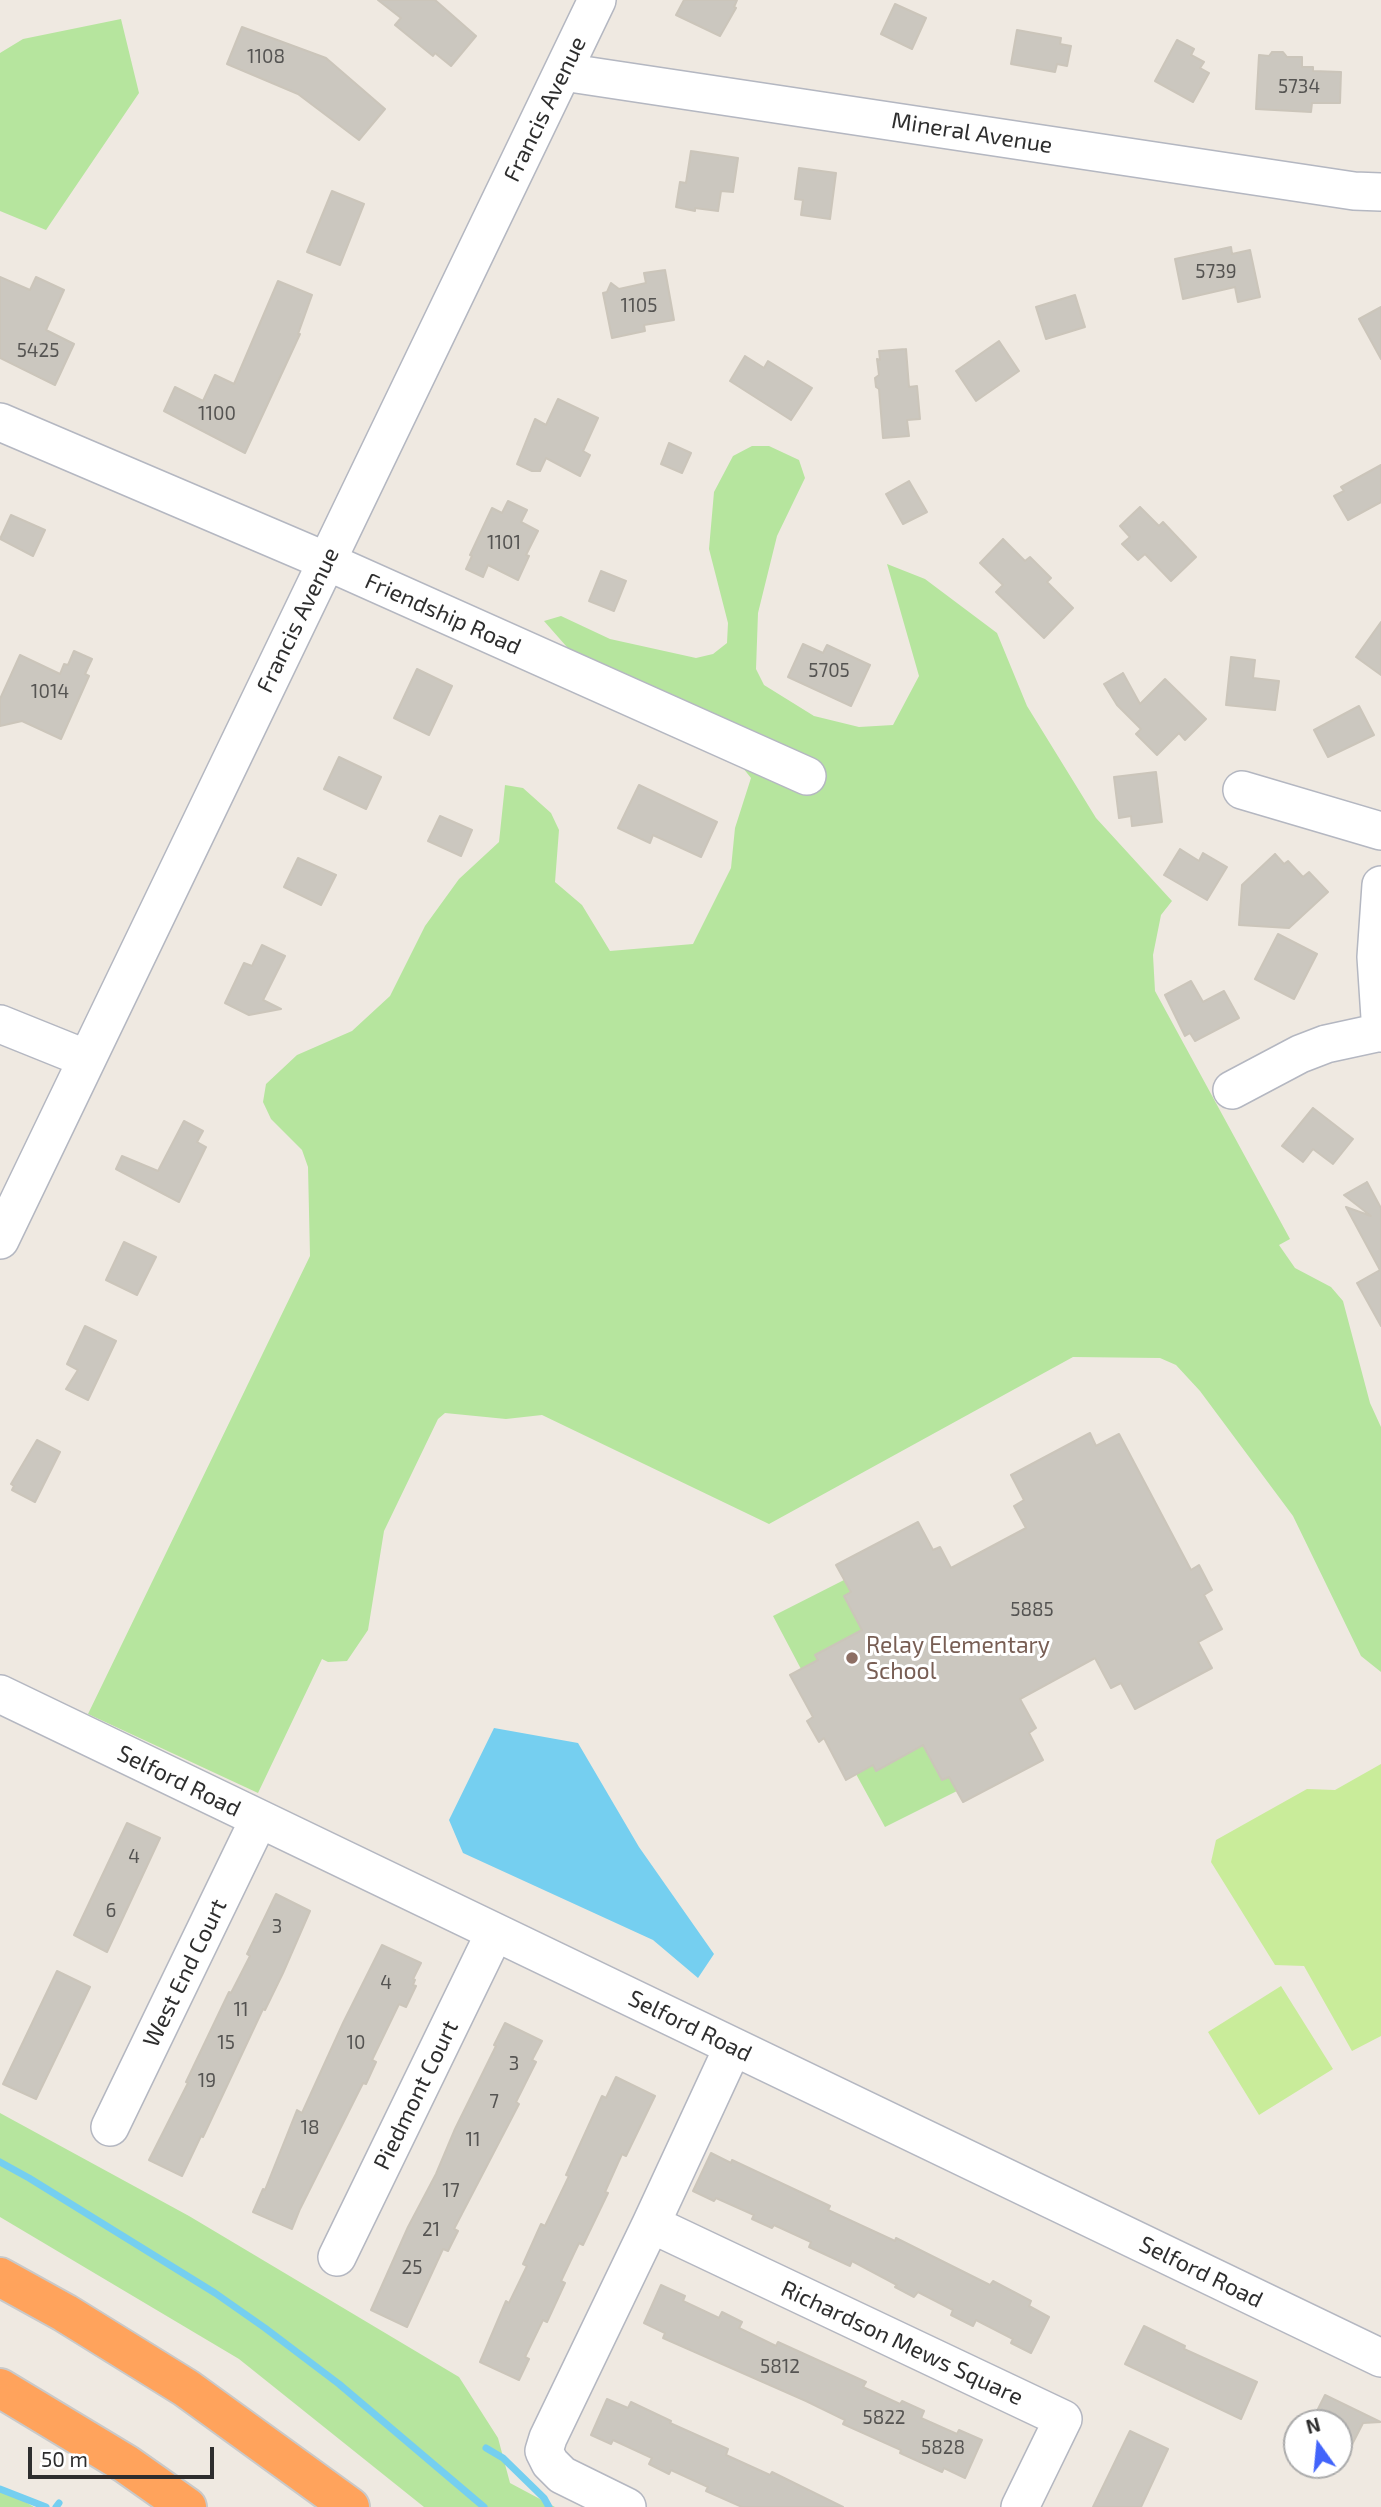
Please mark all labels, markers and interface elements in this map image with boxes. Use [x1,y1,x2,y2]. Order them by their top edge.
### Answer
street label: Francis Avenue [498,32,592,186]
house number: 1108 [247,46,285,68]
house number: 5734 [1278,76,1320,98]
street label: Mineral Avenue [890,107,1054,159]
house number: 5739 [1195,261,1237,283]
house number: 1105 [621,295,657,317]
house number: 5425 [17,340,59,362]
house number: 1100 [198,403,236,425]
house number: 1101 [487,532,521,554]
street label: Francis Avenue [251,543,345,697]
street label: Friendship Road [361,567,525,661]
house number: 5705 [808,660,850,682]
house number: 1014 [31,681,69,703]
house number: 5885 [1010,1599,1054,1621]
place label: Relay Elementary School [866,1631,1050,1685]
marker: Relay Elementary School [844,1650,860,1666]
street label: Selford Road [113,1739,245,1823]
house number: 4 [128,1846,140,1868]
street label: West End Court [137,1895,233,2051]
house number: 6 [106,1900,116,1922]
house number: 3 [272,1916,282,1938]
house number: 4 [380,1972,392,1994]
street label: Selford Road [624,1984,756,2068]
house number: 11 [233,1999,249,2021]
street label: Piedmont Court [368,2016,464,2174]
house number: 15 [217,2032,235,2054]
house number: 10 [346,2032,366,2054]
house number: 3 [509,2053,519,2075]
house number: 19 [198,2070,216,2092]
house number: 7 [489,2091,499,2113]
house number: 18 [300,2117,320,2139]
house number: 11 [465,2129,481,2151]
house number: 17 [442,2180,460,2202]
house number: 21 [422,2219,440,2241]
street label: Selford Road [1135,2230,1267,2314]
house number: 25 [402,2257,422,2279]
street label: Richardson Mews Square [777,2275,1027,2411]
house number: 5812 [760,2356,800,2378]
house number: 5822 [862,2407,906,2429]
north arrow [1283,2409,1353,2479]
text: N [1303,2412,1323,2438]
scale bar [32,2434,217,2478]
house number: 5828 [921,2437,965,2459]
text: 50 m [41,2446,88,2471]

